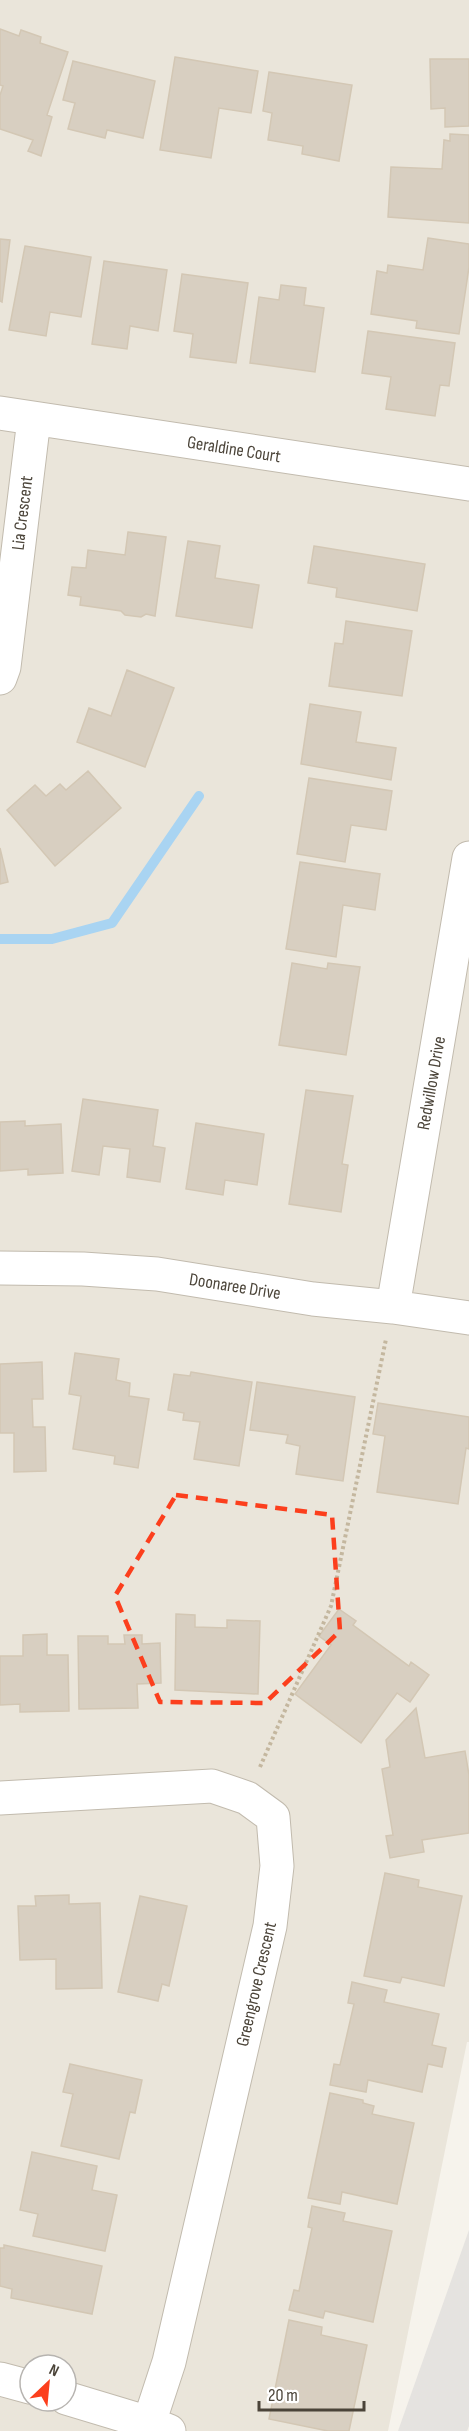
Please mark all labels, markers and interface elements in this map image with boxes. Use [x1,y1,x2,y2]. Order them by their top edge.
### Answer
street label: Geraldine Court [186,432,283,467]
street label: Lia Crescent [8,474,38,551]
street label: Redwillow Drive [413,1035,450,1132]
street label: Doonaree Drive [188,1269,282,1304]
street label: Greengrove Crescent [232,1919,281,2048]
north arrow [18,2353,78,2413]
text: N [46,2360,62,2381]
scale bar [259,2374,364,2412]
text: 20 m [268,2385,298,2406]

